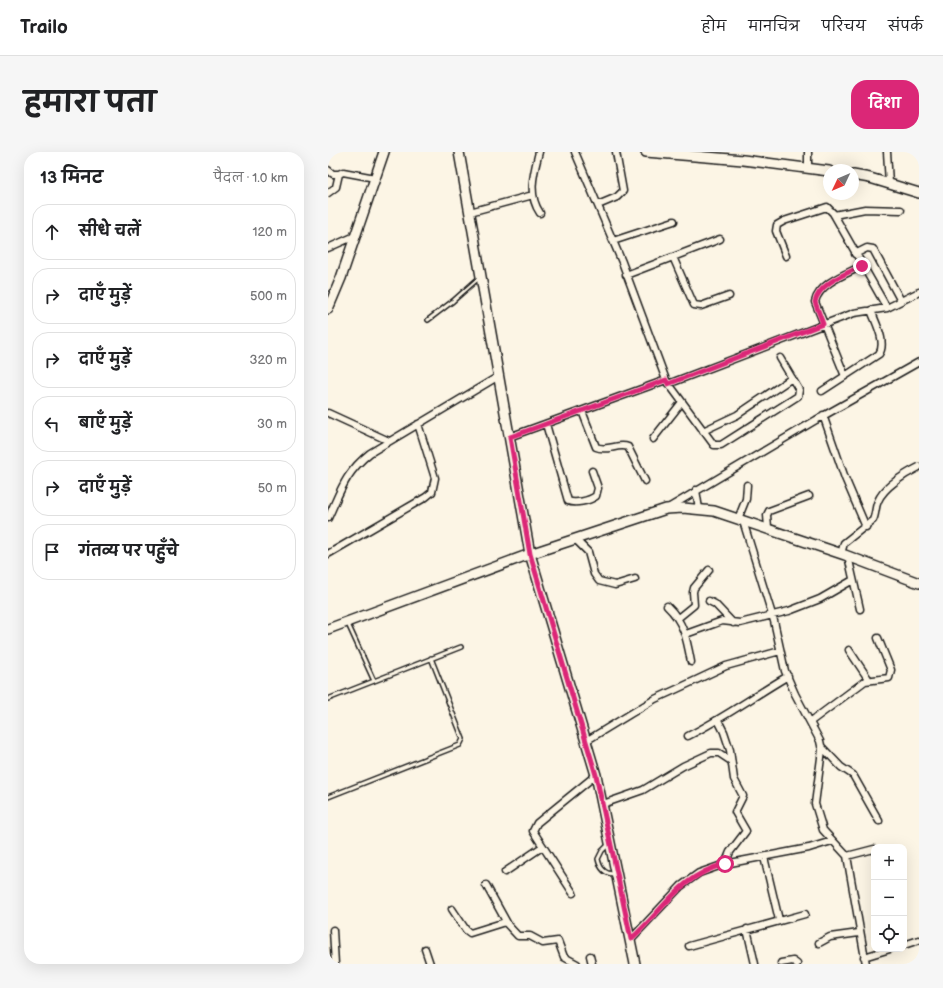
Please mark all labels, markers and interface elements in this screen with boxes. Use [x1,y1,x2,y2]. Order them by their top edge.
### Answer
text: Trailo [20,16,68,39]
text: होम [702,18,726,35]
text: मानचित्र [748,18,800,35]
text: परिचय [822,18,866,35]
text: संपर्क [888,18,923,35]
button: दिशा [851,80,919,129]
text: हमारा पता [24,87,156,120]
north arrow [823,164,859,200]
text: 13 मिनट [40,168,103,188]
text: पैदल · 1.0 km [214,170,288,186]
icon: ahead [41,221,63,243]
text: सीधे चलें [79,222,141,241]
text: 120 m [252,224,287,240]
route end [853,257,871,275]
icon: right [41,285,63,307]
text: दाएँ मुड़ें [79,286,131,305]
text: 500 m [250,288,287,304]
icon: right [41,349,63,371]
text: दाएँ मुड़ें [79,350,131,369]
text: 320 m [249,352,287,368]
icon: left [41,413,63,435]
text: बाएँ मुड़ें [79,414,132,433]
text: 30 m [257,416,287,432]
icon: right [41,477,63,499]
text: दाएँ मुड़ें [79,478,131,497]
text: 50 m [258,480,287,496]
icon: arrive [41,541,63,563]
text: गंतव्य पर पहुँचे [79,542,178,561]
map controls [871,844,907,952]
button: + [871,844,907,880]
route start [716,855,734,873]
button: − [871,880,907,916]
button: locate [871,916,907,952]

